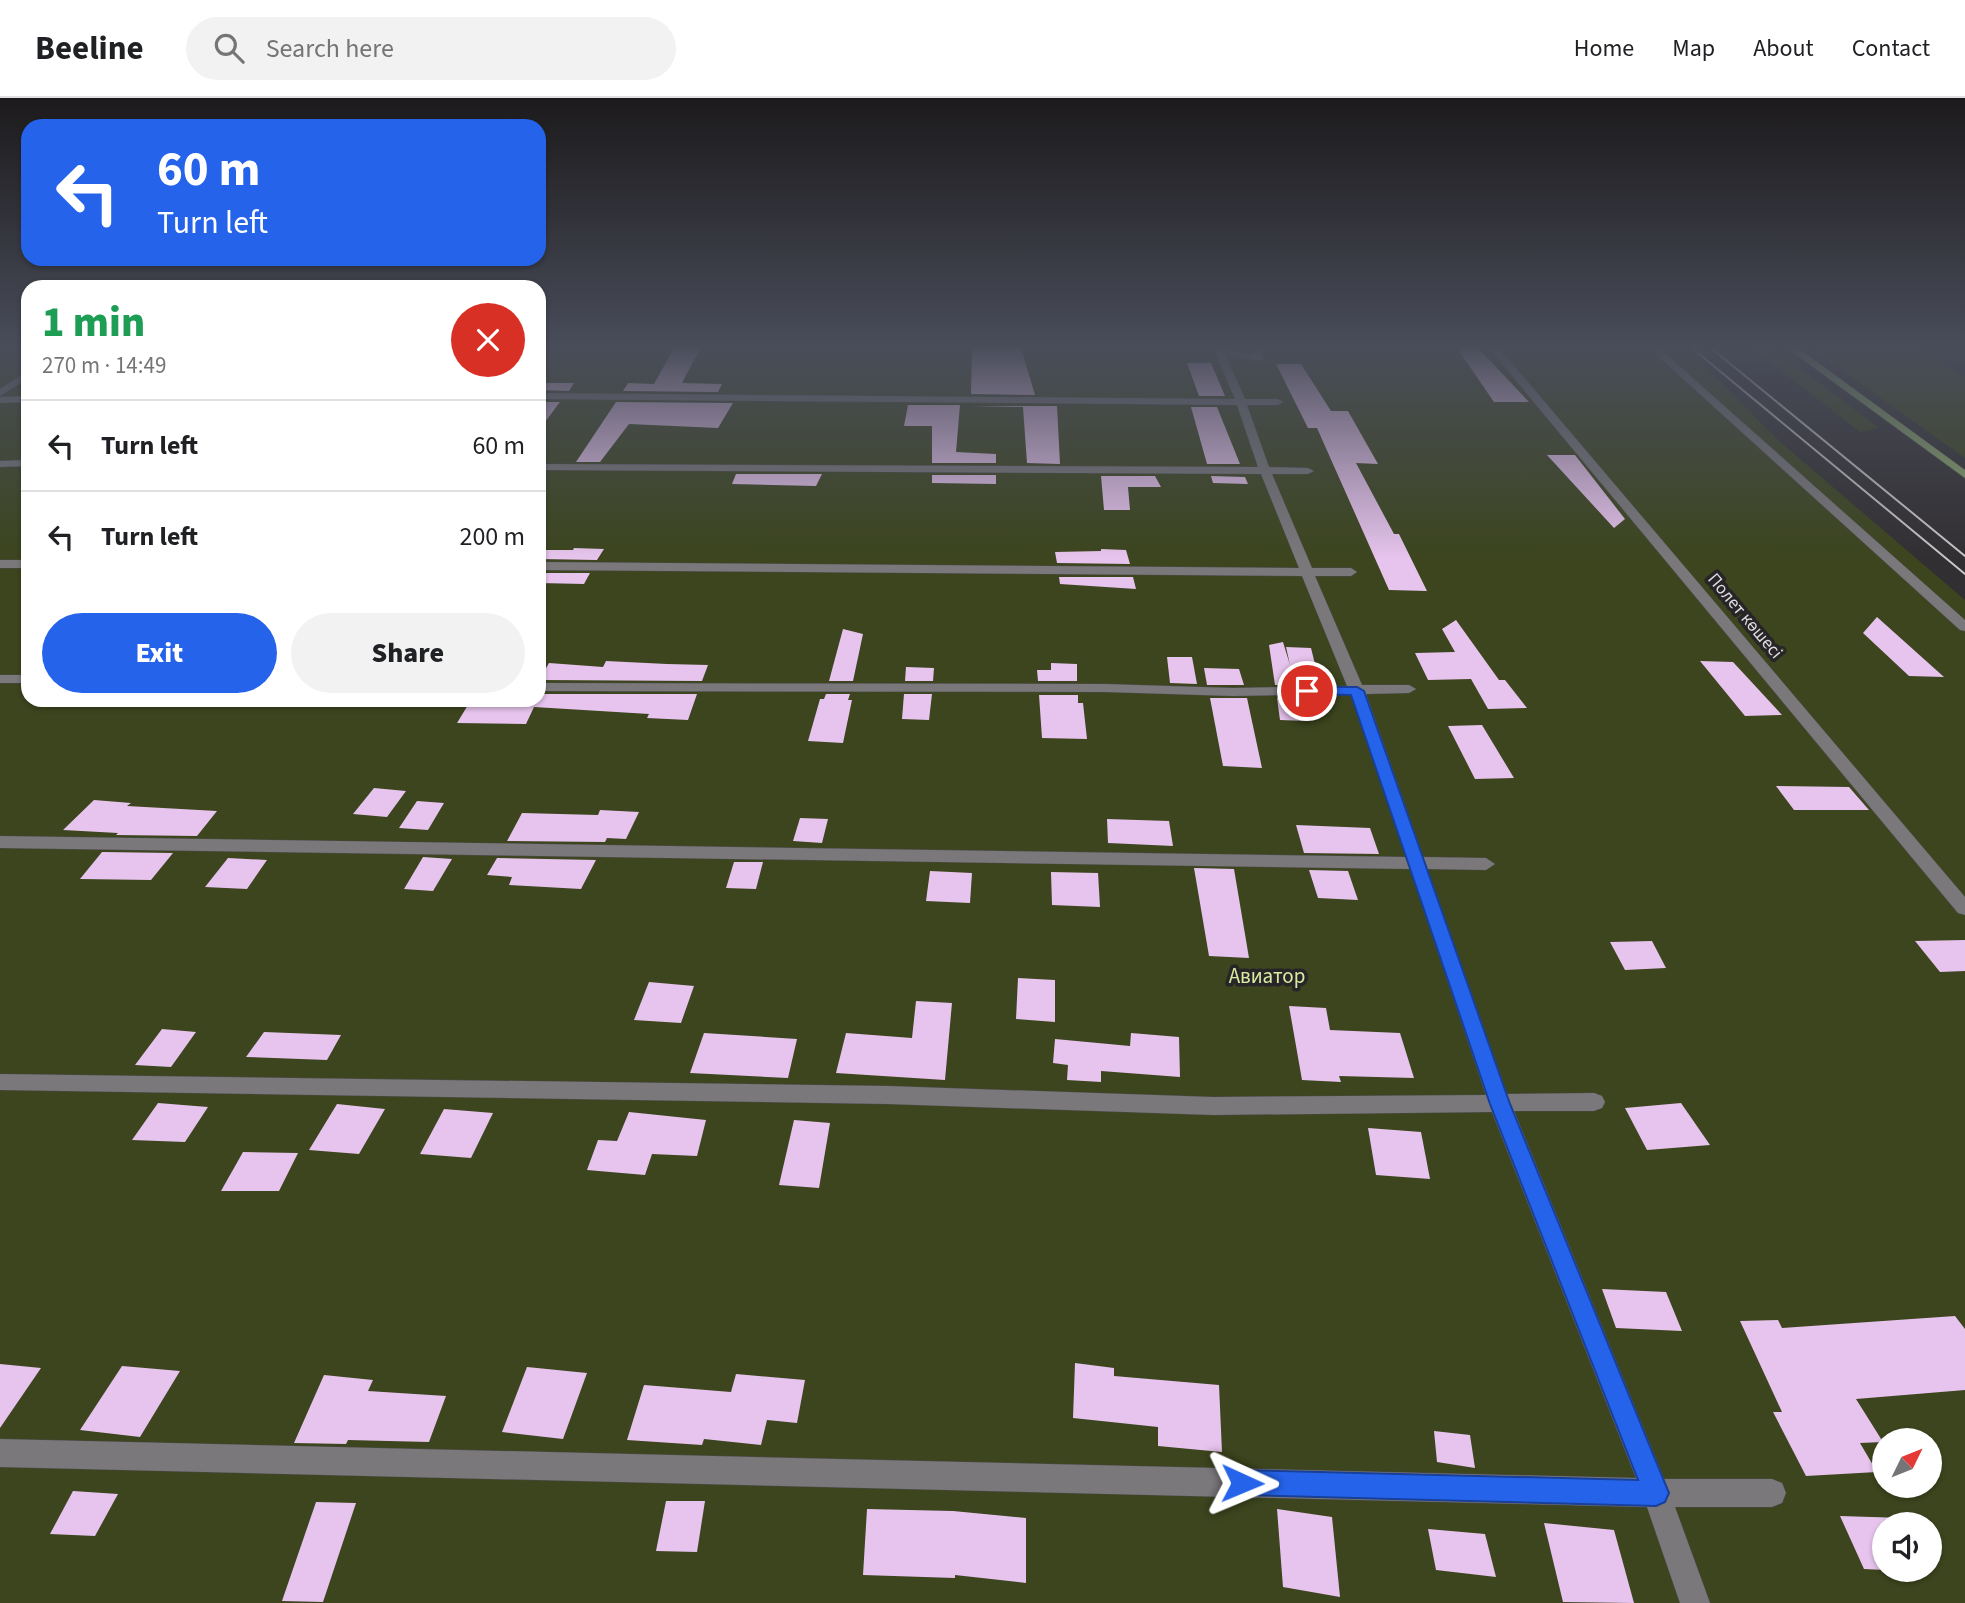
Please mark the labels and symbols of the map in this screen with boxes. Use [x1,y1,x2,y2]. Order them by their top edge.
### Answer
street label: Полет көшесі [1702,568,1788,664]
pin [1277,661,1337,721]
park label: Авиатор [1229,961,1305,991]
north arrow [1872,1428,1942,1498]
position arrow [1205,1446,1279,1520]

